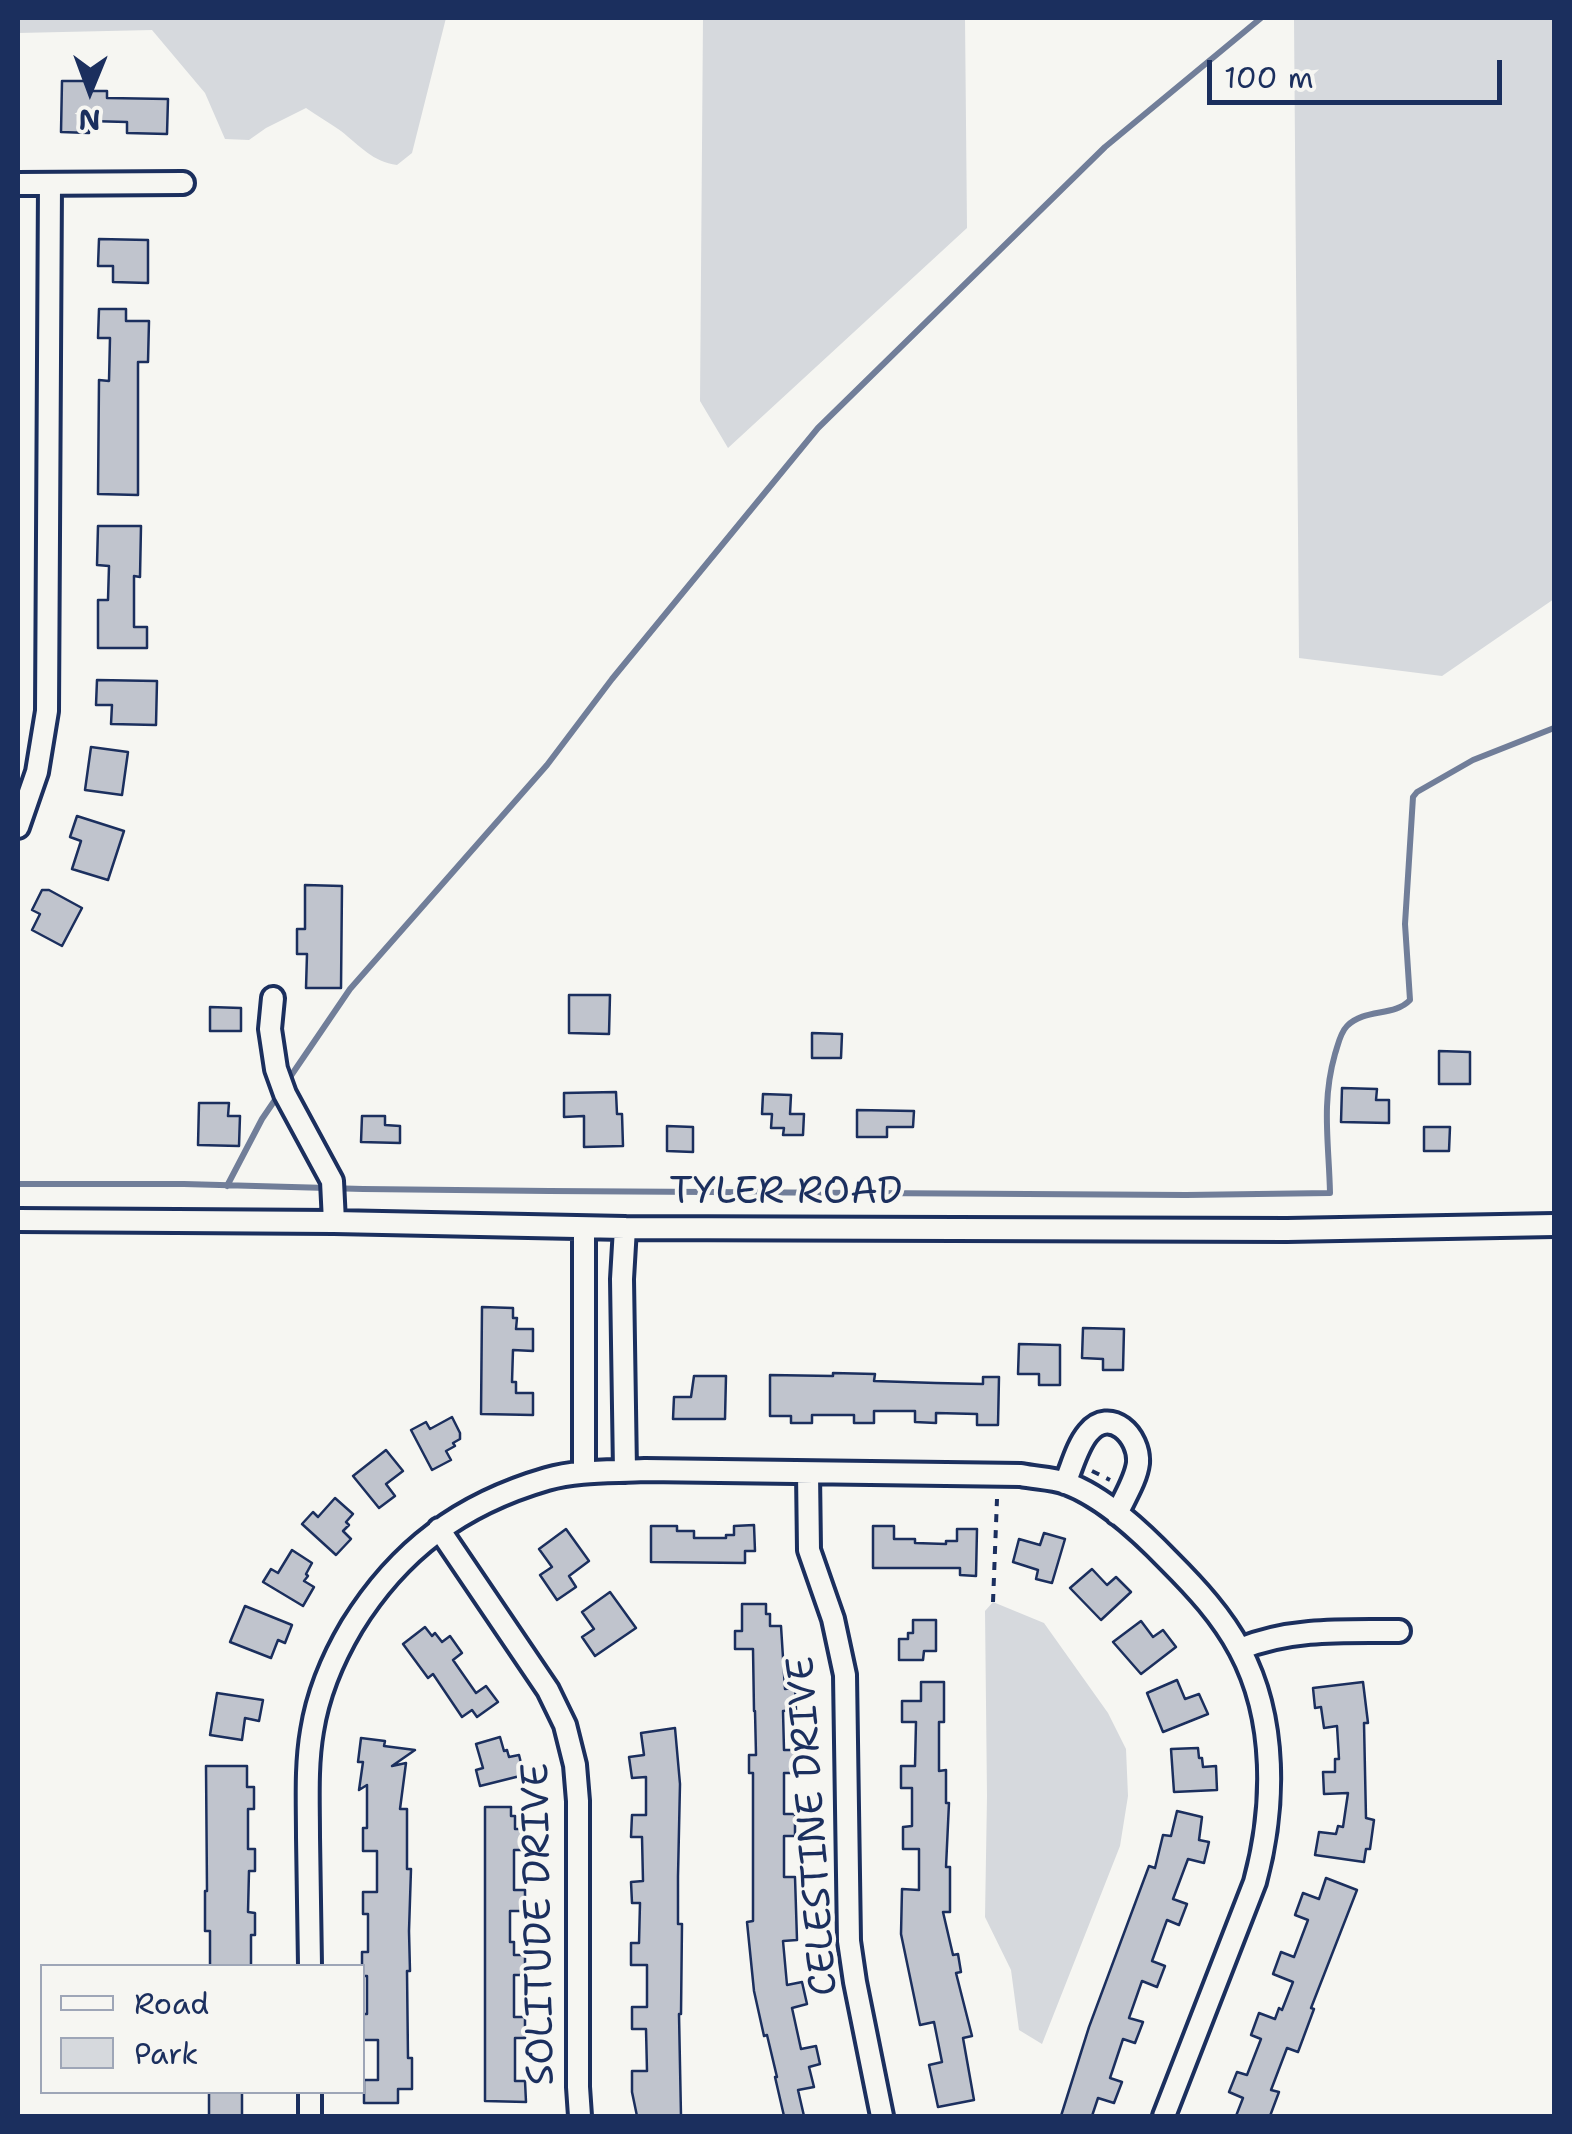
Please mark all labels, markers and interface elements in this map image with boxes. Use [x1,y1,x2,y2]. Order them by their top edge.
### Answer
north arrow [40,40,140,140]
scale bar [1212,40,1507,102]
text: 100 m [1224,57,1314,98]
text: N [78,101,101,139]
street label: TYLER ROAD [669,1170,903,1216]
street label: CELESTINE DRIVE [779,1655,849,1997]
street label: SOLITUDE DRIVE [514,1762,566,2086]
legend [40,1964,365,2094]
text: Road [134,1983,209,2024]
text: Park [134,2033,198,2074]

